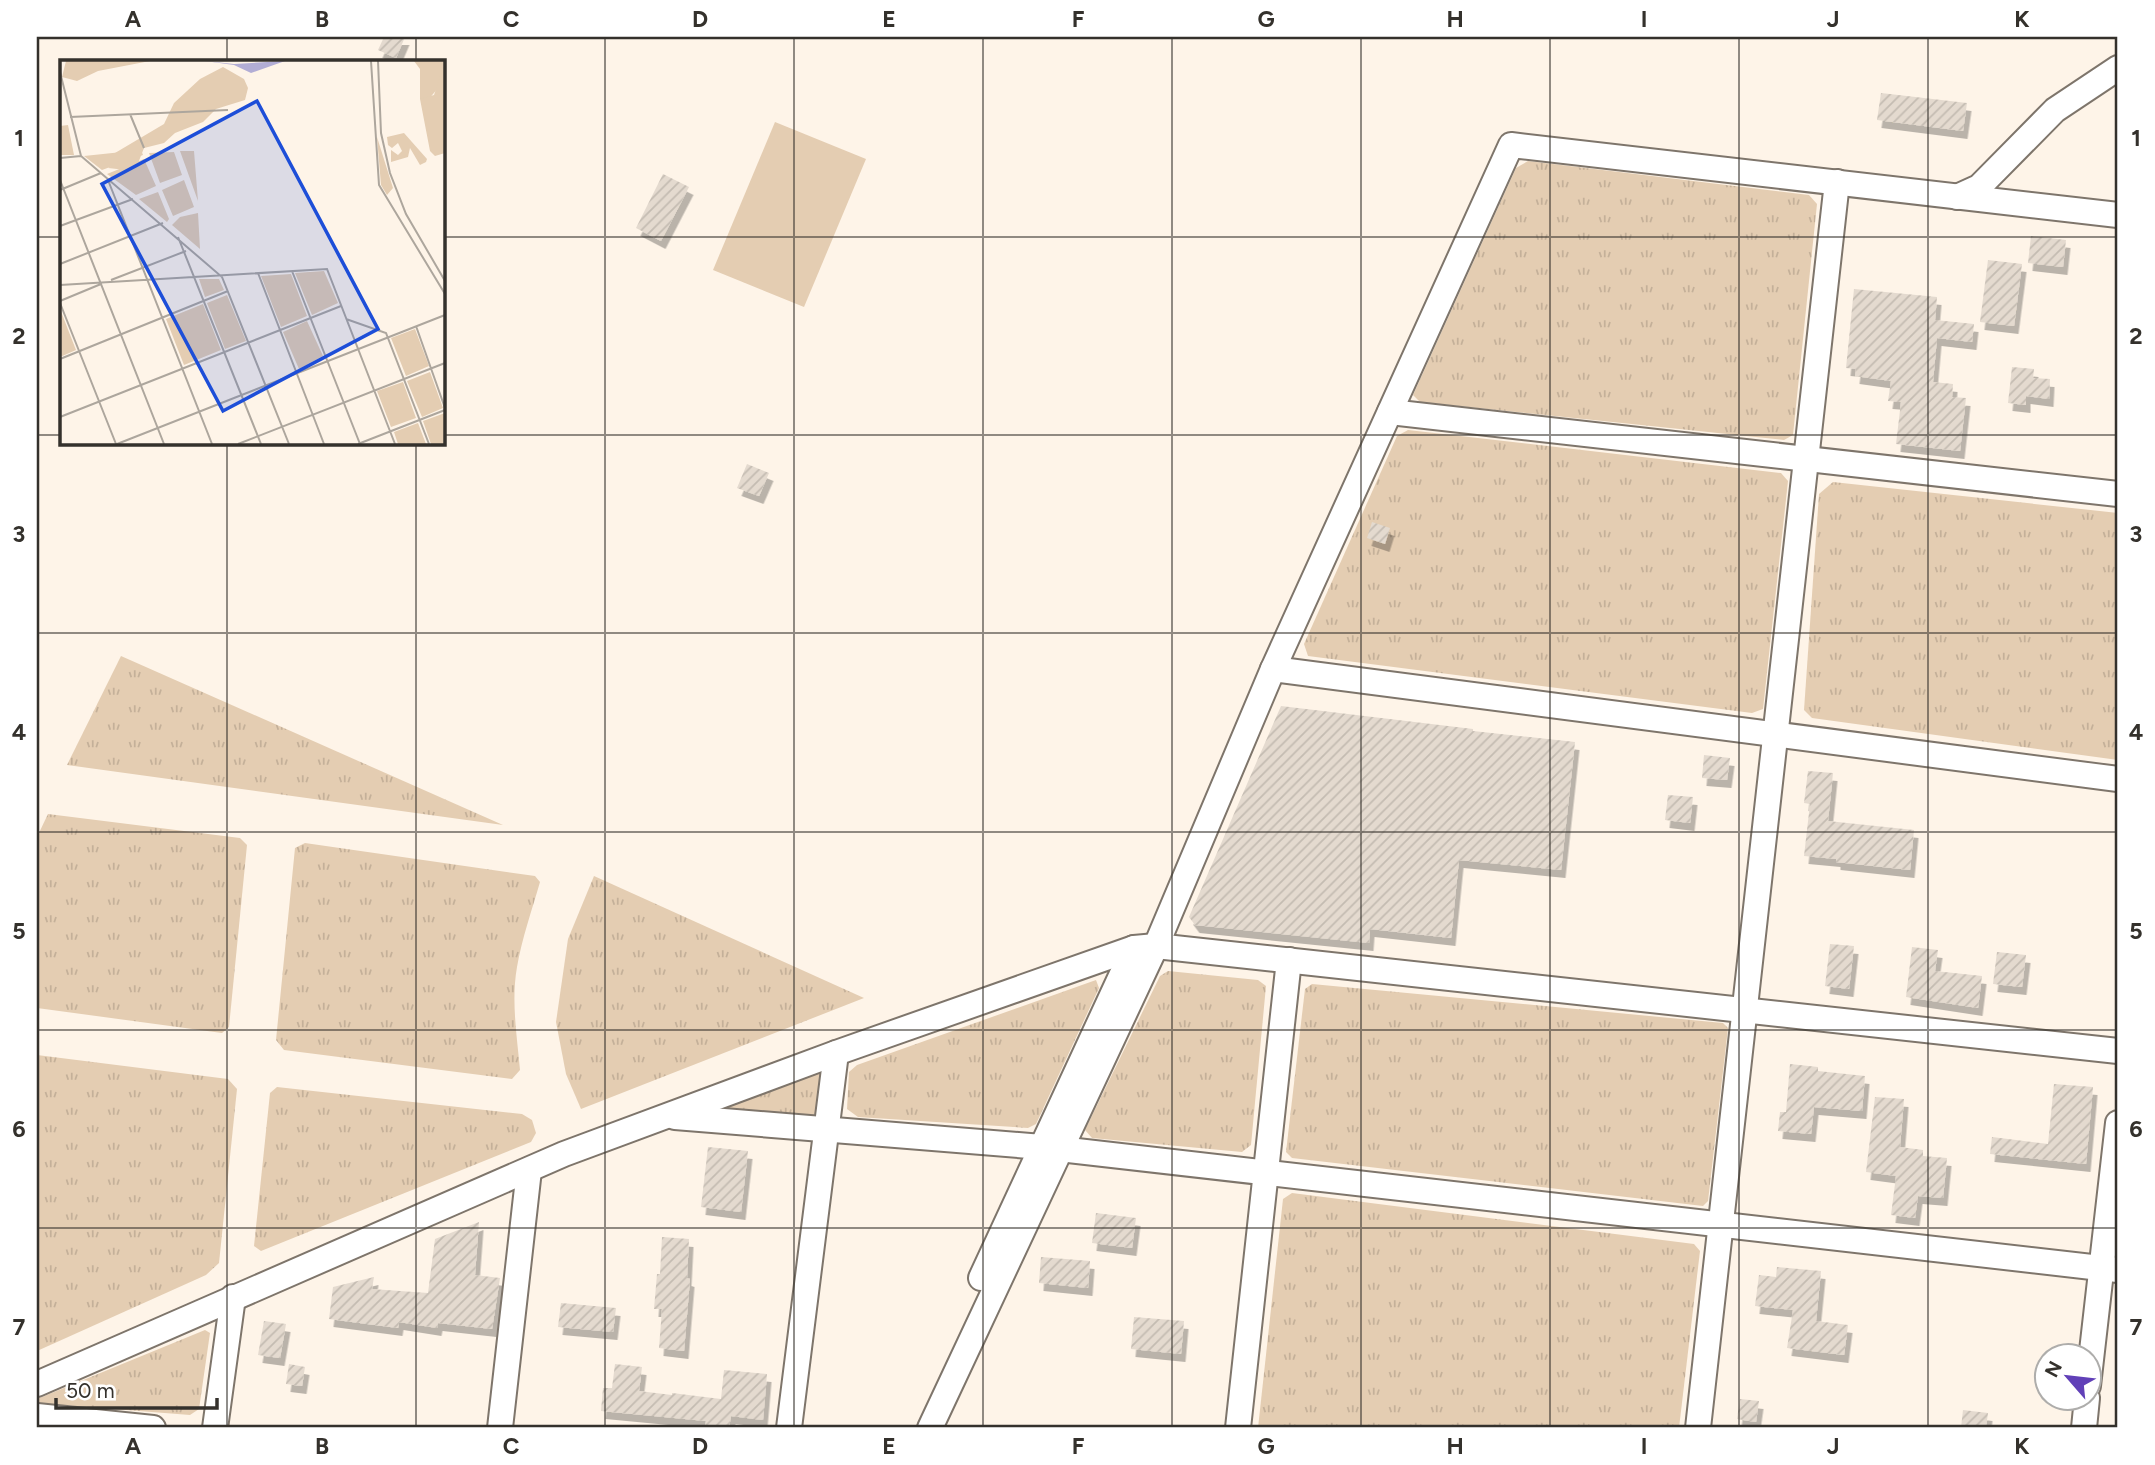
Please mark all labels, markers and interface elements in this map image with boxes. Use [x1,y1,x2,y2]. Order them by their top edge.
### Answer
text: A [125,5,142,33]
text: B [315,5,329,33]
text: C [503,5,520,33]
text: D [692,5,708,33]
text: E [882,5,896,33]
text: F [1072,5,1085,33]
text: G [1257,5,1275,33]
text: H [1446,5,1464,33]
text: I [1641,5,1647,33]
text: J [1827,5,1839,33]
text: K [2014,5,2030,33]
inset map [60,60,444,444]
text: 1 [14,124,24,152]
text: 1 [2131,124,2141,152]
text: 2 [12,322,26,350]
text: 2 [2129,322,2143,350]
text: 3 [13,520,25,548]
text: 3 [2130,520,2142,548]
text: 4 [12,718,26,746]
text: 4 [2129,718,2143,746]
text: 5 [12,917,26,945]
text: 5 [2129,917,2143,945]
text: 6 [12,1115,26,1143]
text: 6 [2129,1115,2143,1143]
text: 7 [13,1313,26,1341]
text: 7 [2130,1313,2143,1341]
north arrow [2032,1342,2102,1412]
text: N [2040,1357,2067,1381]
scale bar [56,1367,217,1411]
text: 50 m [66,1378,115,1403]
text: A [125,1432,142,1460]
text: B [315,1432,329,1460]
text: C [503,1432,520,1460]
text: D [692,1432,708,1460]
text: E [882,1432,896,1460]
text: F [1072,1432,1085,1460]
text: G [1257,1432,1275,1460]
text: H [1446,1432,1464,1460]
text: I [1641,1432,1647,1460]
text: J [1827,1432,1839,1460]
text: K [2014,1432,2030,1460]

